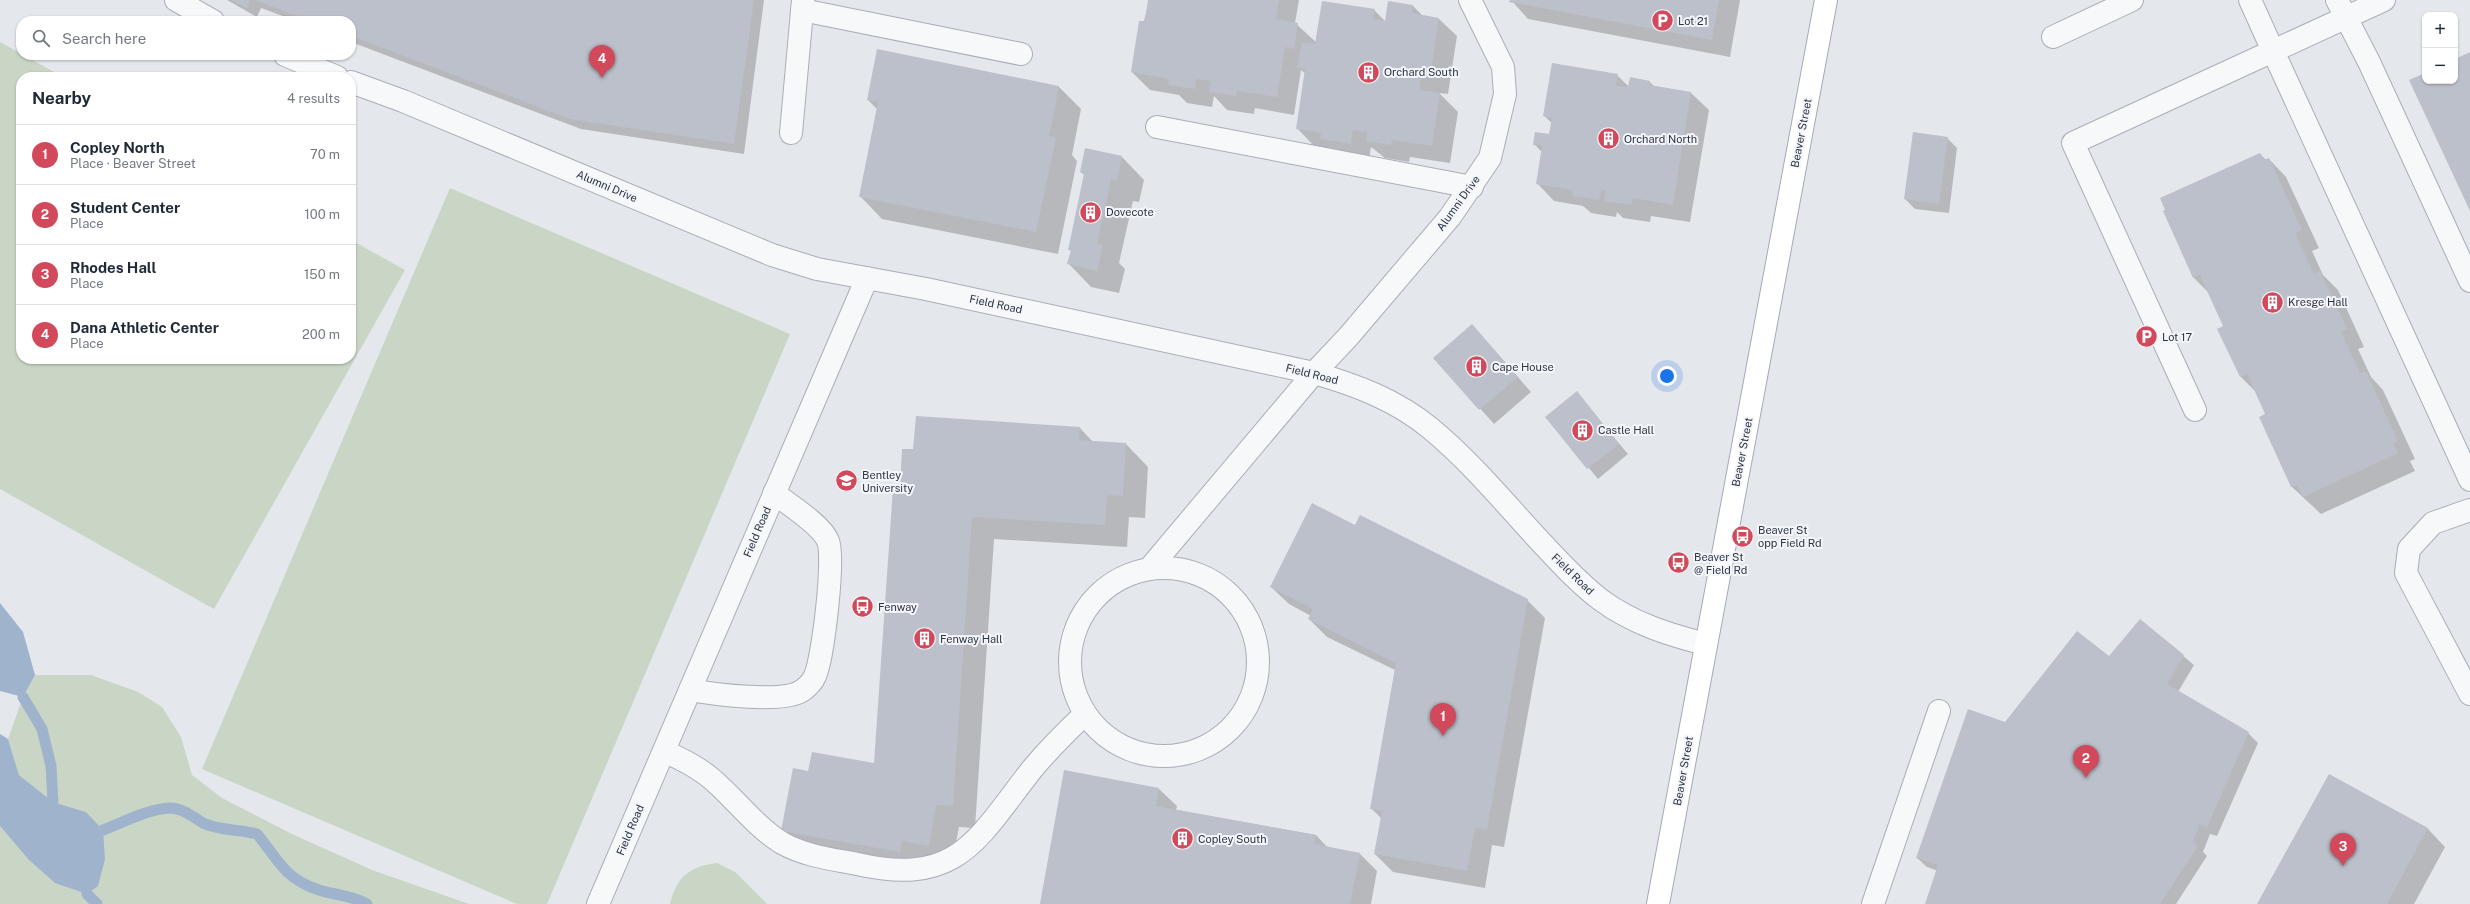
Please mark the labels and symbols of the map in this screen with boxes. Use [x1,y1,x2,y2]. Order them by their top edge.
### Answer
parking icon: Lot 21 [1650,8,1676,34]
place label: Lot 21 [1678,15,1708,27]
pin: 4 [589,45,615,78]
building icon: Orchard South [1355,59,1381,85]
place label: Orchard South [1384,66,1459,78]
street label: Beaver Street [1788,97,1814,169]
building icon: Orchard North [1596,126,1622,152]
place label: Orchard North [1624,133,1697,145]
street label: Alumni Drive [575,168,639,204]
street label: Alumni Drive [1434,173,1482,233]
building icon: Dovecote [1077,199,1103,225]
place label: Dovecote [1106,206,1154,218]
building icon: Kresge Hall [2260,289,2286,315]
street label: Field Road [968,293,1024,315]
place label: Kresge Hall [2288,296,2348,308]
parking icon: Lot 17 [2133,324,2159,350]
place label: Lot 17 [2162,331,2193,343]
building icon: Cape House [1463,354,1489,380]
place label: Cape House [1492,361,1554,373]
street label: Field Road [1284,362,1340,386]
your location [1657,366,1677,386]
street label: Beaver Street [1729,416,1755,488]
building icon: Castle Hall [1569,417,1595,443]
place label: Castle Hall [1598,424,1654,436]
school or university icon: Bentley University [833,468,859,494]
place label: Bentley University [862,469,913,494]
street label: Field Road [741,505,773,559]
bus stop icon: Beaver St opp Field Rd [1730,523,1756,549]
place label: Beaver St opp Field Rd [1758,524,1822,549]
bus stop icon: Beaver St @ Field Rd [1666,550,1692,576]
street label: Field Road [1549,551,1597,597]
place label: Beaver St @ Field Rd [1694,551,1747,576]
bus stop icon: Fenway [850,594,876,620]
place label: Fenway [878,601,917,613]
building icon: Fenway Hall [911,626,937,652]
place label: Fenway Hall [940,633,1003,645]
pin: 1 [1430,703,1456,736]
street label: Beaver Street [1671,735,1695,807]
pin: 2 [2073,745,2099,778]
street label: Field Road [614,803,646,857]
building icon: Copley South [1170,826,1196,852]
place label: Copley South [1198,833,1267,845]
pin: 3 [2330,833,2356,866]

